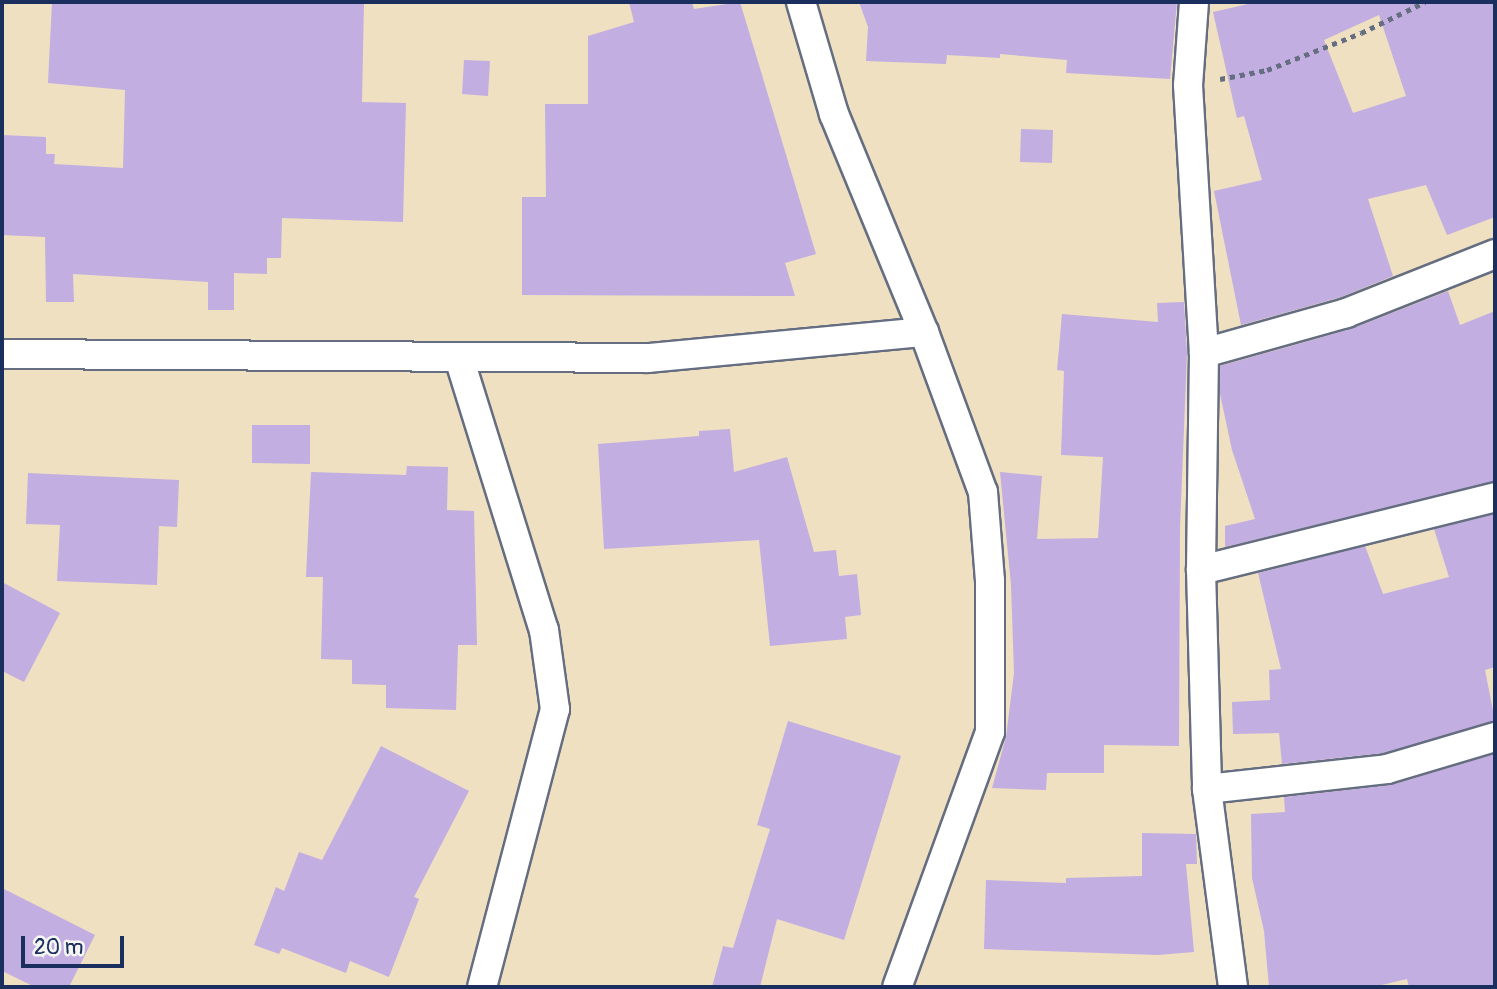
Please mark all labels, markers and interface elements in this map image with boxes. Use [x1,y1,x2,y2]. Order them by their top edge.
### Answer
scale bar [24,922,128,966]
text: 20 m [34,934,83,961]

